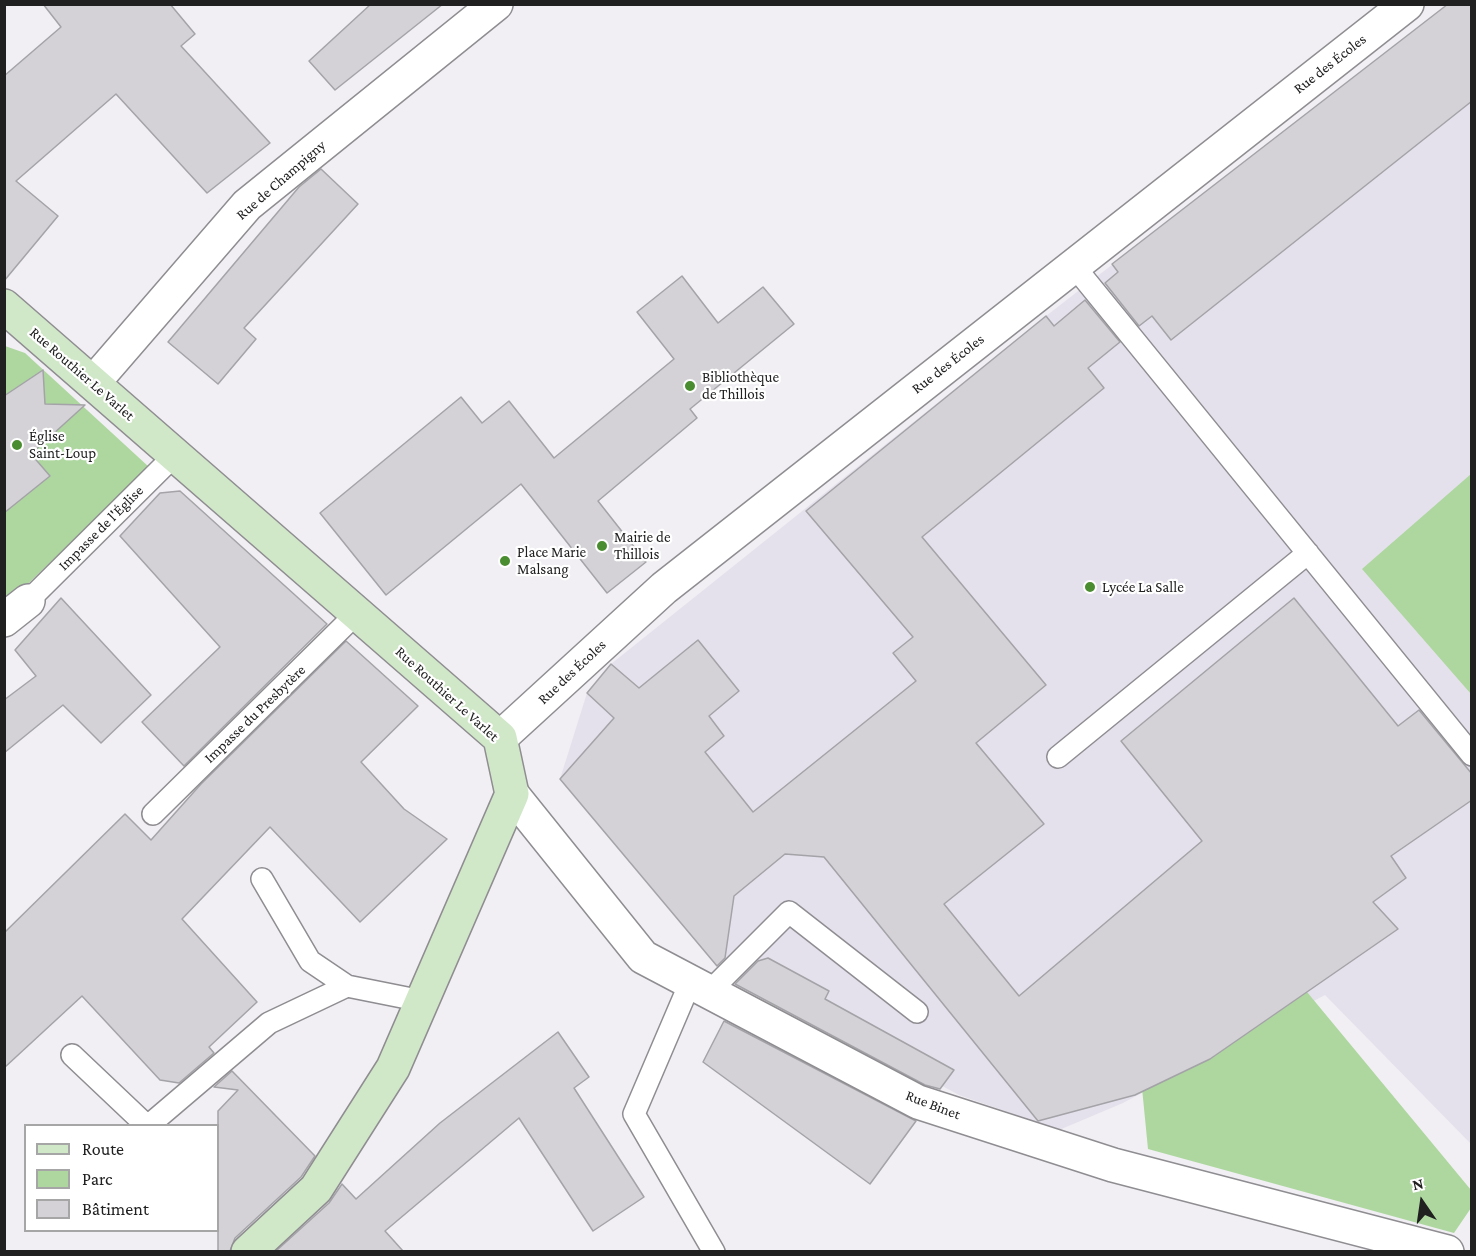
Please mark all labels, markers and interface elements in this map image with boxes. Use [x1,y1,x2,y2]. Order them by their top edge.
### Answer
street label: Rue des Écoles [1290,30,1370,98]
street label: Rue de Champigny [233,136,329,224]
street label: Rue Routhier Le Varlet [26,324,138,424]
street label: Rue des Écoles [908,330,988,398]
place label: Bibliothèque de Thillois [702,368,779,403]
marker: Bibliothèque de Thillois [683,379,697,393]
place label: Église Saint-Loup [29,427,96,462]
marker: Église Saint-Loup [10,438,24,452]
street label: Impasse de l'Église [55,482,147,574]
place label: Mairie de Thillois [614,528,670,563]
marker: Mairie de Thillois [595,539,609,553]
place label: Place Marie Malsang [517,543,586,578]
marker: Place Marie Malsang [498,554,512,568]
place label: Lycée La Salle [1102,578,1184,596]
marker: Lycée La Salle [1083,580,1097,594]
street label: Rue des Écoles [534,636,610,708]
street label: Rue Routhier Le Varlet [392,643,502,745]
street label: Impasse du Presbytère [201,661,309,767]
street label: Rue Binet [903,1086,963,1124]
legend [24,1124,219,1232]
text: Route [82,1139,124,1159]
text: Parc [82,1169,113,1189]
north arrow [1392,1172,1452,1232]
text: N [1411,1174,1425,1193]
text: Bâtiment [82,1199,149,1219]

